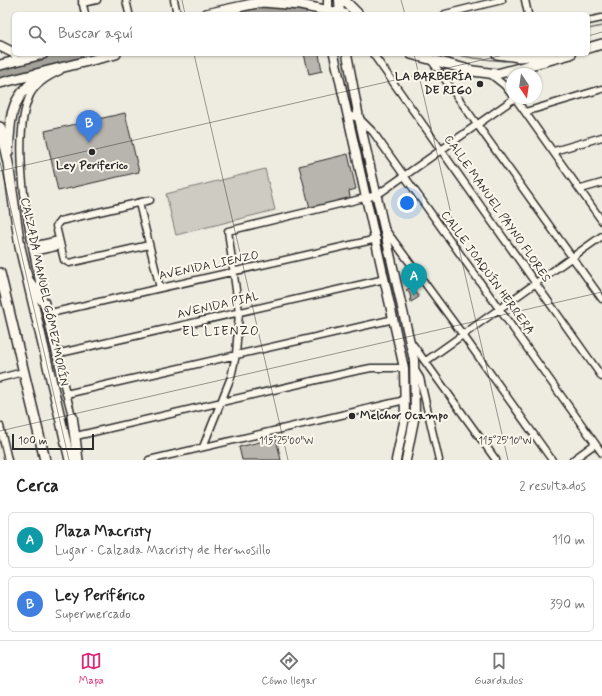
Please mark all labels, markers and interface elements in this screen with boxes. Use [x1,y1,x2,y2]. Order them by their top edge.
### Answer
search box [12,12,590,56]
icon: search [26,23,48,45]
text: Buscar aquí [58,24,133,44]
north arrow [506,68,542,104]
place label: LA BARBERÍA DE RIGO [395,69,472,99]
marker: LA BARBERÍA DE RIGO [475,79,485,89]
pin: B [76,110,102,143]
street label: CALLE MANUEL PAYNO FLORES [440,132,554,286]
marker: Ley Periferico [87,147,97,157]
place label: Ley Periferico [56,158,128,174]
your location [397,193,417,213]
street label: CALZADA MANUEL GÓMEZ MORÍN [16,196,72,388]
street label: CALLE JOAQUÍN HERRERA [437,208,537,338]
street label: AVENIDA LIENZO [158,248,260,284]
pin: A [401,263,427,296]
street label: AVENIDA PIAL [175,289,261,323]
district label: EL LIENZO [182,323,260,340]
place label: Melchor Ocampo [360,408,448,424]
marker: Melchor Ocampo [347,411,357,421]
scale bar [12,432,94,451]
text: 100 m [18,434,48,448]
text: 115°25'00"W [259,434,313,448]
text: 115°25'10"W [479,434,531,448]
text: Cerca [16,475,59,497]
text: 2 resultados [519,478,586,495]
text: Plaza Macristy [55,522,151,542]
text: A [26,532,34,549]
text: 110 m [552,532,585,549]
text: Lugar · Calzada Macristy de Hermosillo [55,542,271,559]
text: Ley Periférico [55,586,145,606]
text: B [26,596,34,613]
text: 390 m [550,596,585,613]
text: Supermercado [55,606,131,623]
tab: Mapa [79,650,104,688]
tab: Cómo llegar [262,650,317,688]
tab: Guardados [474,650,523,688]

